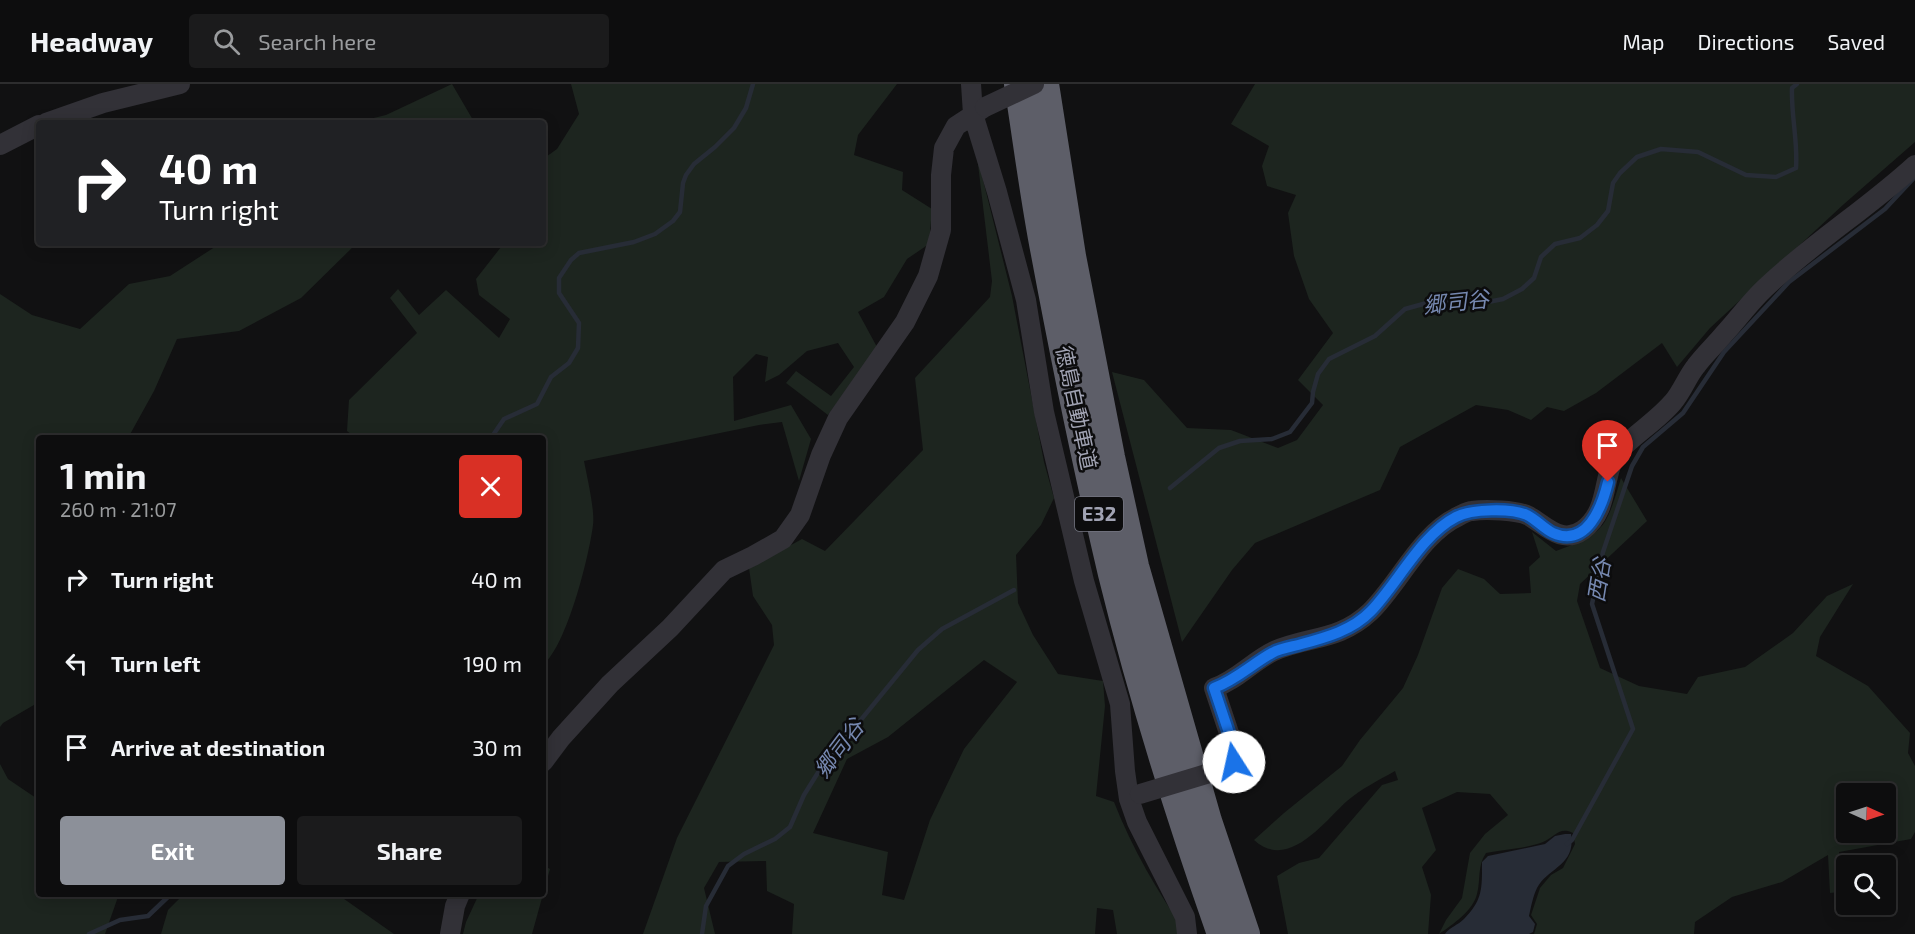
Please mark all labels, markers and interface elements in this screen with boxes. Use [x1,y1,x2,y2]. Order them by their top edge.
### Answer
search box [189,14,609,68]
text: Headway [30,24,153,58]
icon: search [210,25,243,58]
text: Search here [258,28,376,54]
text: Map [1622,29,1665,54]
text: Directions [1698,29,1794,54]
text: Saved [1827,29,1885,54]
text: 40 m [159,142,258,192]
icon: right [60,144,138,222]
text: Turn right [159,193,279,225]
water label: 郷司谷 [1422,284,1492,317]
street label: 徳島自動車道 [1052,343,1103,472]
pin [1582,420,1633,482]
icon: arrive [1591,429,1624,462]
text: 1 min [60,453,147,496]
button: close [459,455,522,518]
text: 260 m · 21:07 [60,497,177,521]
road number: E32 [1075,497,1123,531]
water label: 西谷 [1582,554,1615,604]
icon: right [60,563,93,596]
text: Turn right [111,566,213,592]
text: 40 m [471,566,522,592]
icon: left [60,647,93,680]
text: Turn left [111,650,200,676]
text: 190 m [463,650,522,676]
water label: 郷司谷 [808,712,870,782]
position arrow [1202,730,1266,794]
icon: arrive [60,731,93,764]
text: Arrive at destination [111,734,325,760]
text: 30 m [472,734,522,760]
north arrow [1836,783,1896,843]
map controls [1836,783,1896,915]
button: Exit [60,816,285,885]
button: Share [297,816,522,885]
button: search [1836,855,1896,915]

